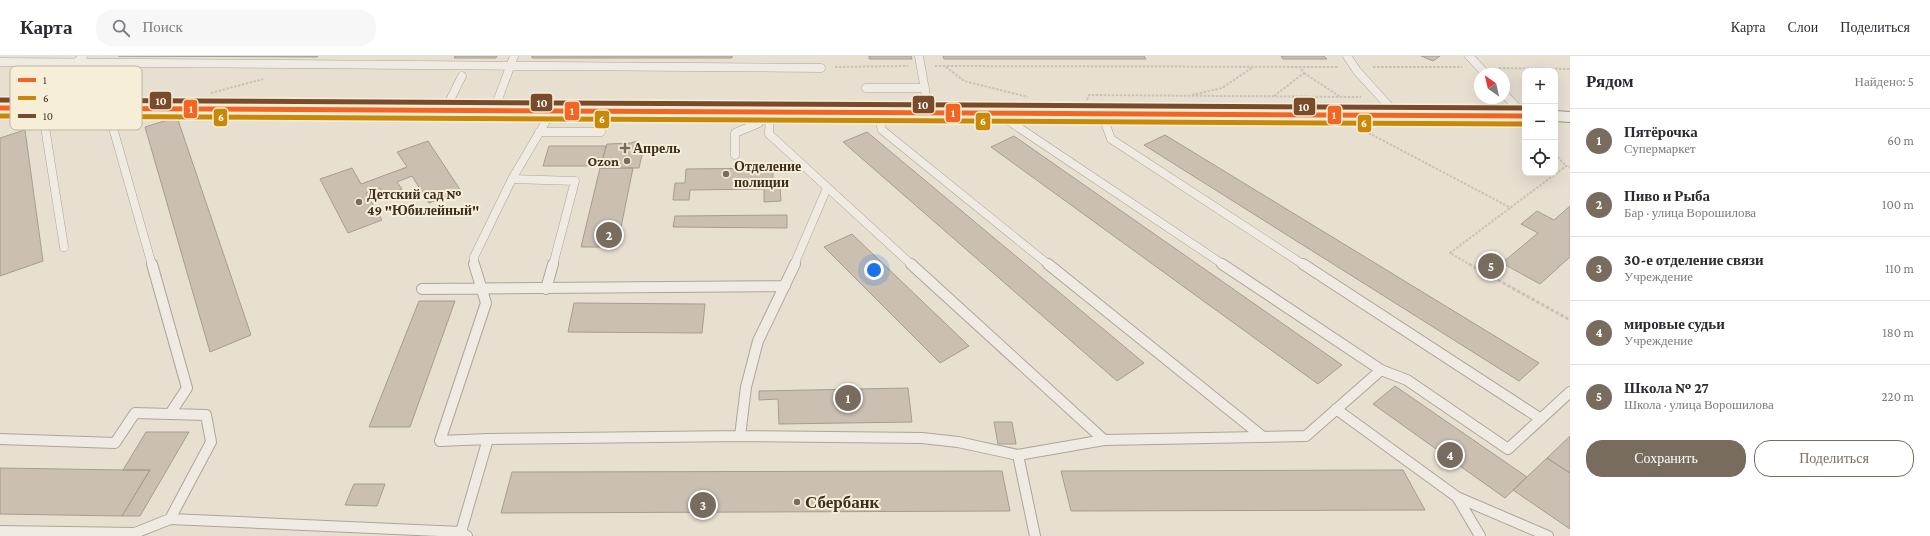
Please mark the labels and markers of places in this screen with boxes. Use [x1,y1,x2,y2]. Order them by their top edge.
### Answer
place label: Апрель [633,140,681,156]
marker: Апрель [620,143,630,153]
place label: Ozon [588,153,619,169]
marker: Ozon [622,156,632,166]
place label: Отделение полиции [734,158,801,190]
marker: Отделение полиции [721,169,731,179]
place label: Детский сад № 49 "Юбилейный" [367,186,479,218]
marker: Детский сад № 49 "Юбилейный" [354,197,364,207]
pin: 2 [596,220,622,250]
pin: 5 [1478,251,1504,281]
pin: 1 [835,383,861,413]
pin: 4 [1437,440,1463,470]
pin: 3 [690,490,716,520]
place label: Сбербанк [805,493,880,512]
marker: Сбербанк [792,497,802,507]

